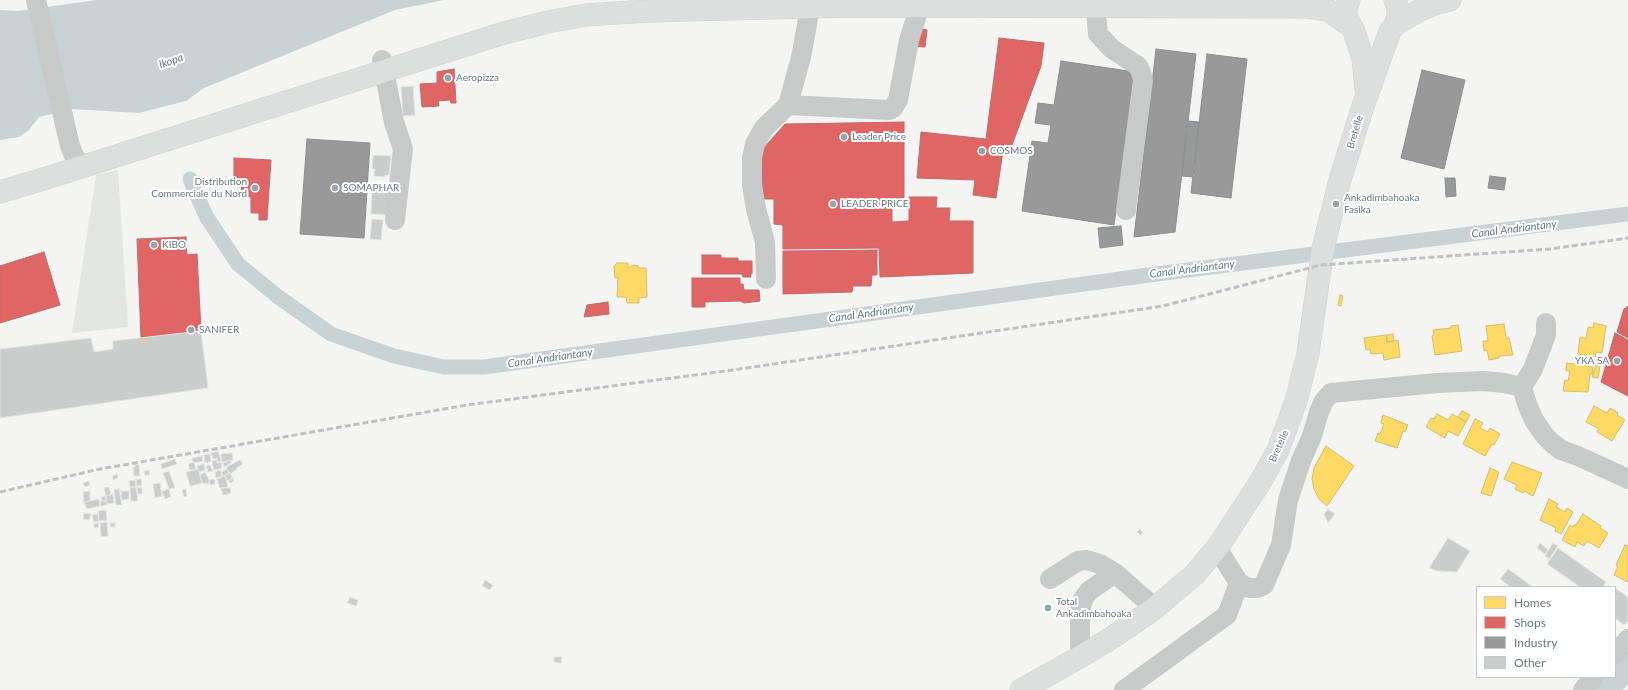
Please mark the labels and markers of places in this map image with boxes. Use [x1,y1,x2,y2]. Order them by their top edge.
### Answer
place label: Aeropizza [456,72,499,84]
marker: Aeropizza [443,73,453,83]
place label: Leader Price [852,131,906,143]
marker: Leader Price [839,132,849,142]
place label: COSMOS [990,145,1033,157]
marker: COSMOS [977,146,987,156]
place label: Distribution Commerciale du Nord [151,176,247,200]
place label: SOMAPHAR [343,182,399,194]
marker: Distribution Commerciale du Nord [250,183,260,193]
marker: SOMAPHAR [330,183,340,193]
place label: Ankadimbahoaka Fasika [1344,192,1419,216]
place label: LEADER PRICE [841,198,908,210]
marker: LEADER PRICE [828,199,838,209]
marker: Ankadimbahoaka Fasika [1331,199,1341,209]
place label: KIBO [162,239,186,251]
marker: KIBO [149,240,159,250]
place label: SANIFER [199,324,239,336]
marker: SANIFER [186,325,196,335]
place label: YKA SA [1575,355,1609,367]
marker: YKA SA [1612,356,1622,366]
place label: Total Ankadimbahoaka [1056,596,1131,620]
marker: Total Ankadimbahoaka [1043,603,1053,613]

